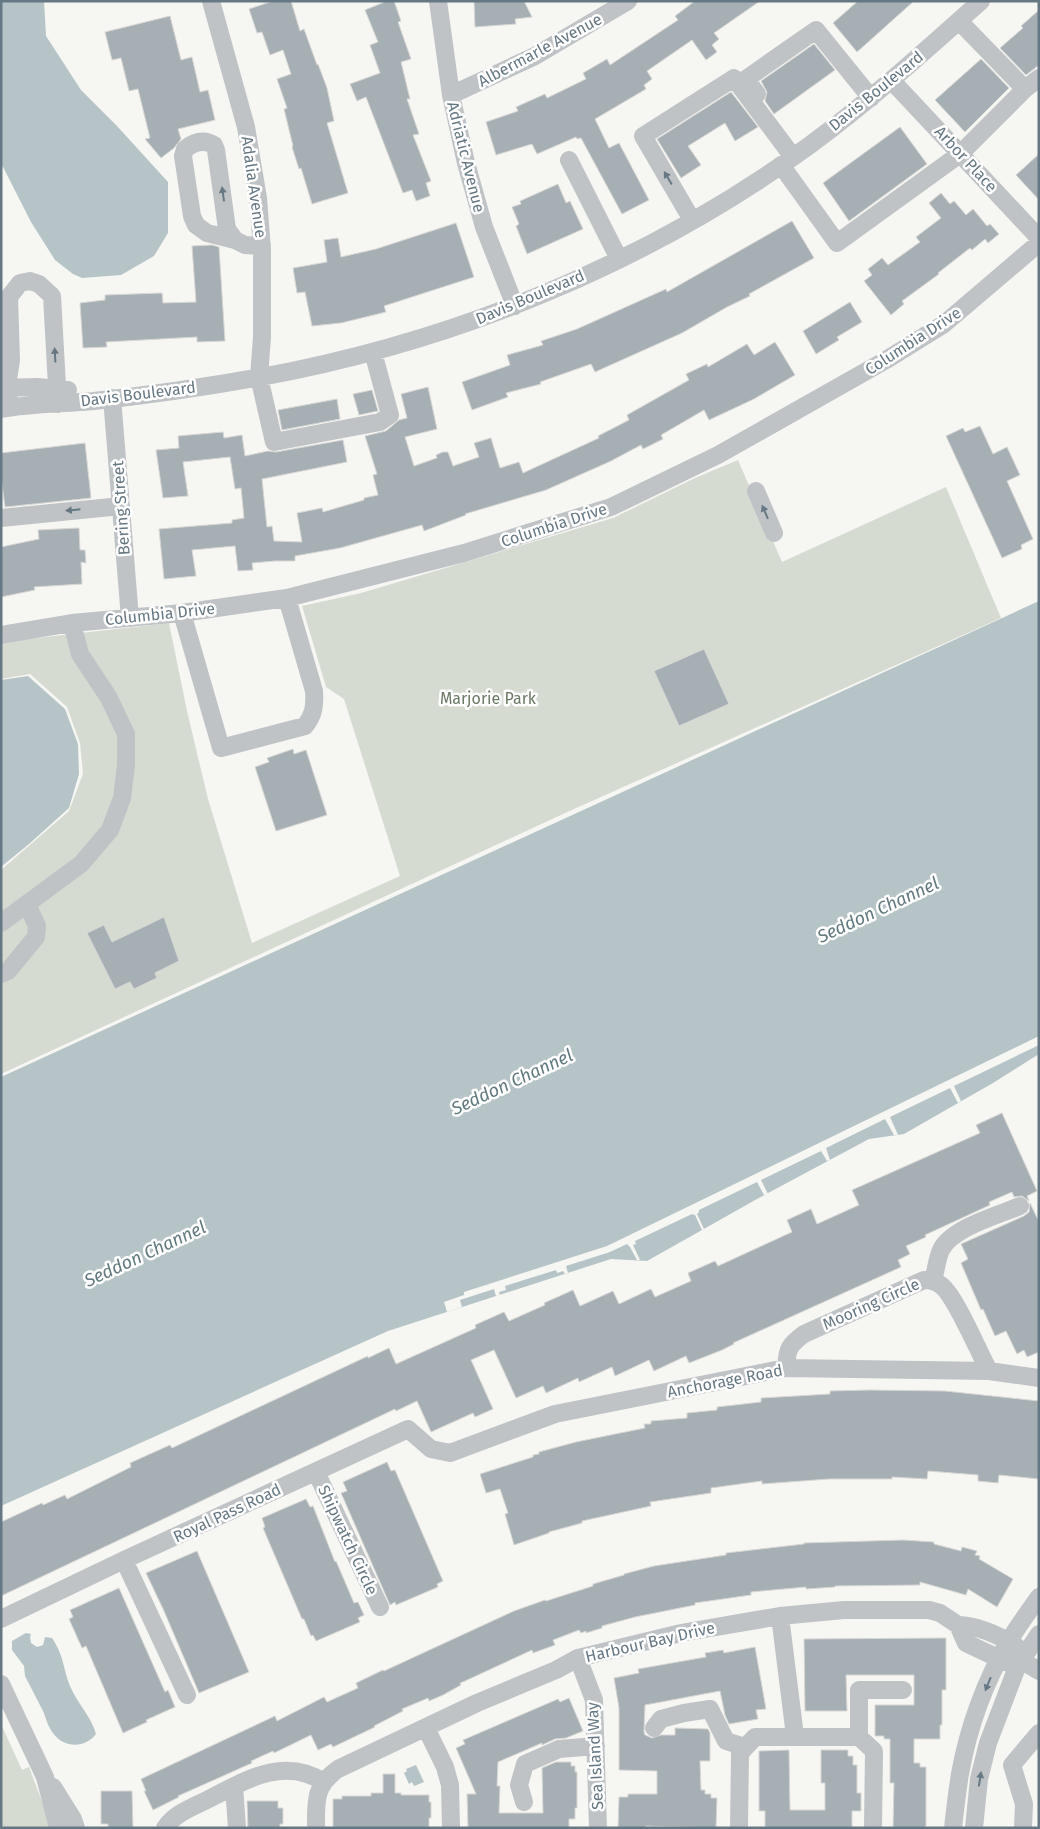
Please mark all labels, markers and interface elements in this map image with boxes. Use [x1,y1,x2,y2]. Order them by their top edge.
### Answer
street label: Albermarle Avenue [475,9,605,91]
street label: Davis Boulevard [825,47,927,135]
street label: Adriatic Avenue [443,100,489,214]
street label: Arbor Place [931,122,1001,196]
street label: Adalia Avenue [237,135,271,239]
one-way arrow [663,171,672,184]
one-way arrow [219,186,227,202]
street label: Davis Boulevard [473,266,587,328]
street label: Columbia Drive [862,303,964,379]
one-way arrow [50,347,58,363]
street label: Davis Boulevard [79,378,197,410]
street label: Bering Street [108,460,134,556]
street label: Columbia Drive [499,499,609,551]
one-way arrow [761,505,769,519]
one-way arrow [65,506,81,514]
street label: Columbia Drive [104,599,216,629]
park label: Marjorie Park [440,689,537,708]
water label: Seddon Channel [813,872,942,948]
water label: Seddon Channel [447,1044,576,1120]
water label: Seddon Channel [80,1216,209,1292]
street label: Mooring Circle [820,1274,922,1334]
street label: Anchorage Road [666,1361,784,1401]
street label: Royal Pass Road [170,1480,284,1546]
street label: Shipwatch Circle [314,1482,382,1598]
street label: Harbour Bay Drive [583,1618,717,1666]
one-way arrow [983,1677,991,1691]
street label: Sea Island Way [583,1701,607,1810]
one-way arrow [976,1771,984,1787]

